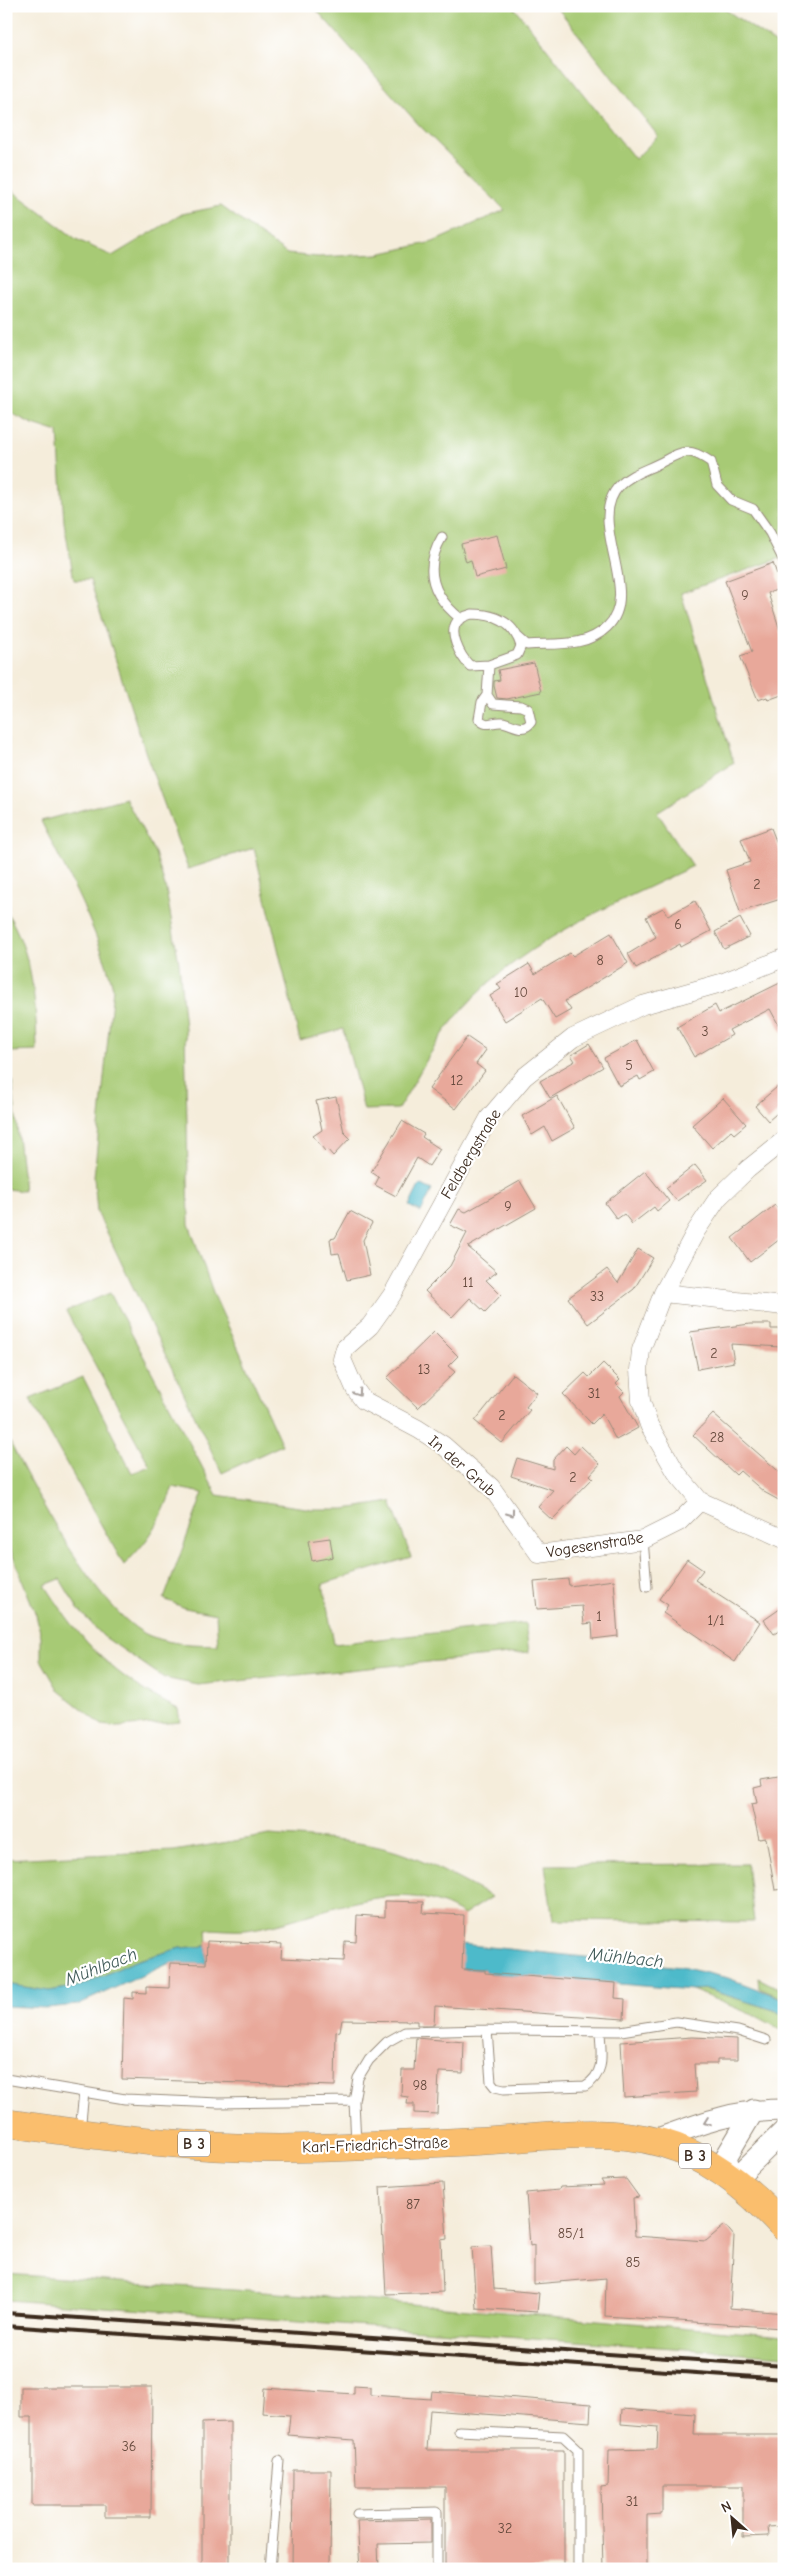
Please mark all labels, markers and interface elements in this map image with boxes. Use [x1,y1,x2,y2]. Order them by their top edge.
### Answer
house number: 9 [741,587,749,604]
house number: 2 [753,876,761,893]
house number: 6 [674,916,682,933]
house number: 8 [596,952,604,969]
house number: 10 [514,984,528,1001]
house number: 3 [701,1023,709,1040]
house number: 5 [625,1057,633,1074]
house number: 12 [451,1072,463,1089]
street label: Feldbergstraße [437,1106,505,1202]
house number: 9 [504,1198,512,1215]
house number: 11 [462,1274,474,1291]
house number: 33 [590,1288,604,1305]
house number: 2 [710,1345,718,1362]
house number: 13 [418,1361,430,1378]
house number: 31 [588,1385,600,1402]
one-way arrow [352,1387,361,1396]
house number: 2 [498,1407,506,1424]
house number: 28 [710,1429,724,1446]
street label: In der Grub [425,1432,499,1500]
house number: 2 [569,1469,577,1486]
one-way arrow [505,1507,514,1517]
street label: Vogesenstraße [545,1528,645,1562]
house number: 1 [596,1608,602,1625]
house number: 1/1 [707,1612,725,1629]
water label: Mühlbach [61,1944,140,1991]
water label: Mühlbach [586,1944,665,1972]
house number: 98 [413,2077,427,2094]
one-way arrow [703,2116,711,2126]
road number: B 3 [178,2132,210,2156]
street label: Karl-Friedrich-Straße [302,2133,448,2157]
road number: B 3 [679,2144,711,2168]
house number: 87 [406,2196,420,2213]
house number: 85/1 [558,2225,584,2242]
house number: 85 [626,2254,640,2271]
house number: 36 [122,2438,136,2455]
north arrow [708,2492,758,2542]
house number: 31 [626,2493,638,2510]
text: N [718,2497,734,2517]
house number: 32 [498,2520,512,2537]

